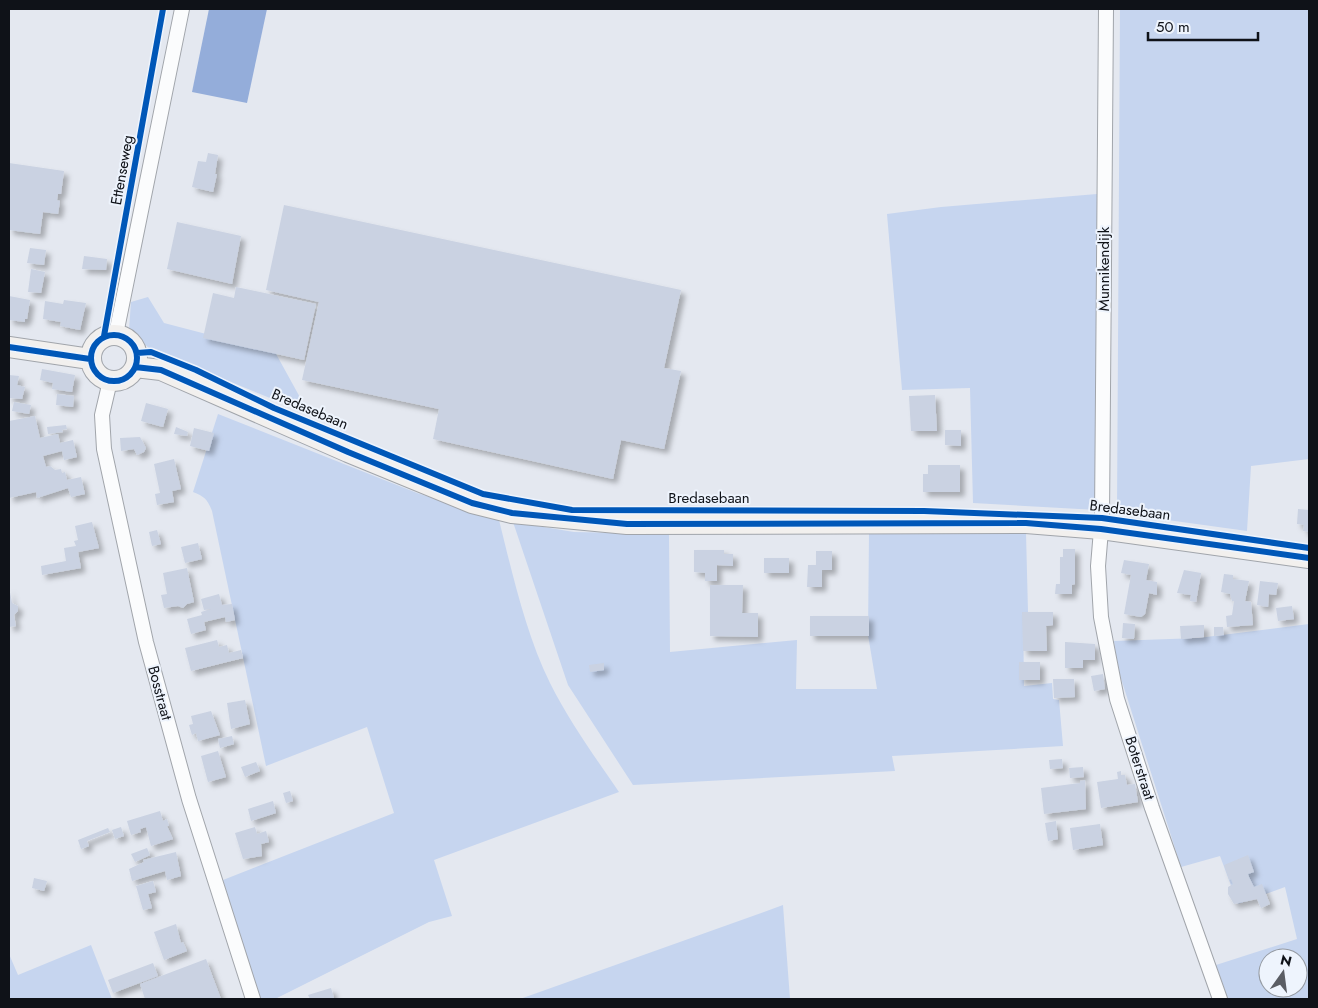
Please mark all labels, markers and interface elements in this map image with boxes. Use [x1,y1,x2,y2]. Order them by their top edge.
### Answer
scale bar [1148,10,1258,42]
text: 50 m [1156,16,1190,38]
street label: Ettenseweg [105,133,139,207]
street label: Munnikendijk [1093,226,1115,311]
street label: Bredasebaan [268,383,352,435]
street label: Bredasebaan [668,487,750,509]
street label: Bredasebaan [1088,494,1172,526]
street label: Bosstraat [142,663,178,723]
street label: Boterstraat [1119,733,1161,803]
north arrow [1258,948,1308,998]
text: N [1278,949,1294,971]

